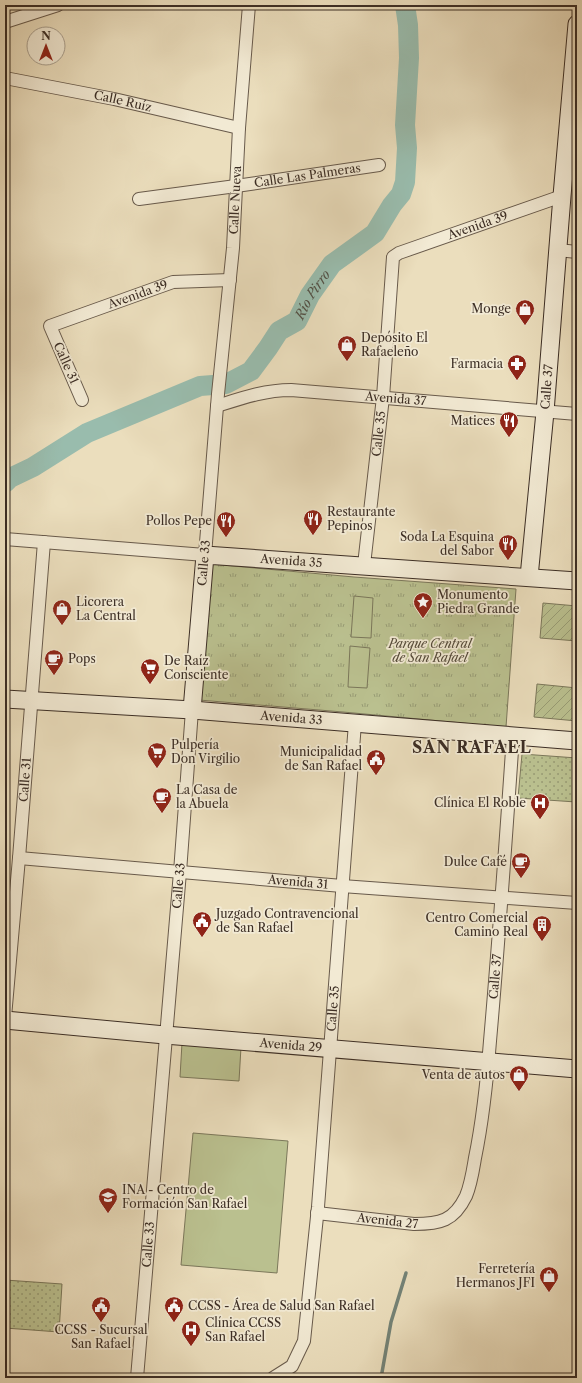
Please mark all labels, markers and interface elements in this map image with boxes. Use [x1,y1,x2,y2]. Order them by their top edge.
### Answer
north arrow [26,26,66,66]
text: N [41,29,51,43]
street label: Calle Ruíz [93,87,153,114]
street label: Calle Las Palmeras [253,160,362,190]
street label: Calle Nueva [226,165,244,235]
street label: Avenida 39 [445,208,510,243]
water label: Río Pirro [291,267,333,323]
street label: Avenida 39 [105,276,170,312]
shop icon: Monge [514,298,536,326]
place label: Monge [471,301,511,316]
place label: Depósito El Rafaeleño [361,330,428,359]
shop icon: Depósito El Rafaeleño [336,334,358,362]
street label: Calle 31 [51,340,82,386]
pharmacy icon: Farmacia [506,353,528,381]
place label: Farmacia [450,356,504,371]
street label: Calle 37 [537,364,556,410]
street label: Avenida 37 [363,388,427,408]
street label: Calle 35 [368,410,388,457]
restaurant icon: Matices [498,410,520,438]
place label: Matices [451,413,495,428]
place label: Restaurante Pepinos [327,504,396,533]
restaurant icon: Restaurante Pepinos [302,508,324,536]
restaurant icon: Pollos Pepe [215,510,237,538]
place label: Pollos Pepe [146,513,212,528]
place label: Soda La Esquina del Sabor [400,529,495,558]
restaurant icon: Soda La Esquina del Sabor [497,533,519,561]
street label: Calle 33 [194,539,213,586]
street label: Avenida 35 [259,551,323,570]
place label: Monumento Piedra Grande [437,587,520,616]
place icon: Monumento Piedra Grande [412,591,434,619]
place label: Licorera La Central [76,594,136,623]
shop icon: Licorera La Central [51,598,73,626]
park label: Parque Central de San Rafael [387,636,473,665]
cafe icon: Pops [43,648,65,676]
place label: Pops [68,651,96,666]
place label: De Raíz Consciente [164,653,229,682]
supermarket icon: De Raíz Consciente [139,657,161,685]
street label: Avenida 33 [259,707,323,727]
place label: Pulpería Don Virgilio [171,737,240,766]
district label: SAN RAFAEL [412,737,532,757]
supermarket icon: Pulpería Don Virgilio [146,741,168,769]
place label: Municipalidad de San Rafael [280,744,363,773]
public building icon: Municipalidad de San Rafael [365,748,387,776]
street label: Calle 31 [15,757,34,803]
place label: La Casa de la Abuela [176,782,238,811]
cafe icon: La Casa de la Abuela [151,786,173,814]
hospital icon: Clínica El Roble [529,792,551,820]
place label: Clínica El Roble [434,795,526,810]
cafe icon: Dulce Café [510,851,532,879]
place label: Dulce Café [444,854,507,869]
street label: Calle 33 [169,862,188,909]
street label: Avenida 31 [266,872,329,892]
place label: Juzgado Contravencional de San Rafael [214,906,359,935]
public building icon: Juzgado Contravencional de San Rafael [191,910,213,938]
place label: Centro Comercial Camino Real [426,910,528,939]
building icon: Centro Comercial Camino Real [531,914,553,942]
street label: Calle 37 [486,953,504,1000]
street label: Calle 35 [323,985,342,1032]
street label: Avenida 29 [258,1035,323,1055]
shop icon: Venta de autos [508,1064,530,1092]
place label: Venta de autos [421,1067,505,1082]
place label: INA - Centro de Formación San Rafael [122,1182,248,1211]
school or university icon: INA - Centro de Formación San Rafael [97,1186,119,1214]
street label: Avenida 27 [355,1209,418,1231]
street label: Calle 33 [138,1221,157,1268]
place label: Ferretería Hermanos JFI [456,1261,536,1290]
shop icon: Ferretería Hermanos JFI [538,1265,560,1293]
public building icon: CCSS - Sucursal San Rafael [90,1295,112,1323]
public building icon: CCSS - Área de Salud San Rafael [163,1295,185,1323]
place label: CCSS - Área de Salud San Rafael [188,1297,375,1313]
place label: Clínica CCSS San Rafael [205,1315,281,1344]
hospital icon: Clínica CCSS San Rafael [180,1319,202,1347]
place label: CCSS - Sucursal San Rafael [54,1322,148,1351]

